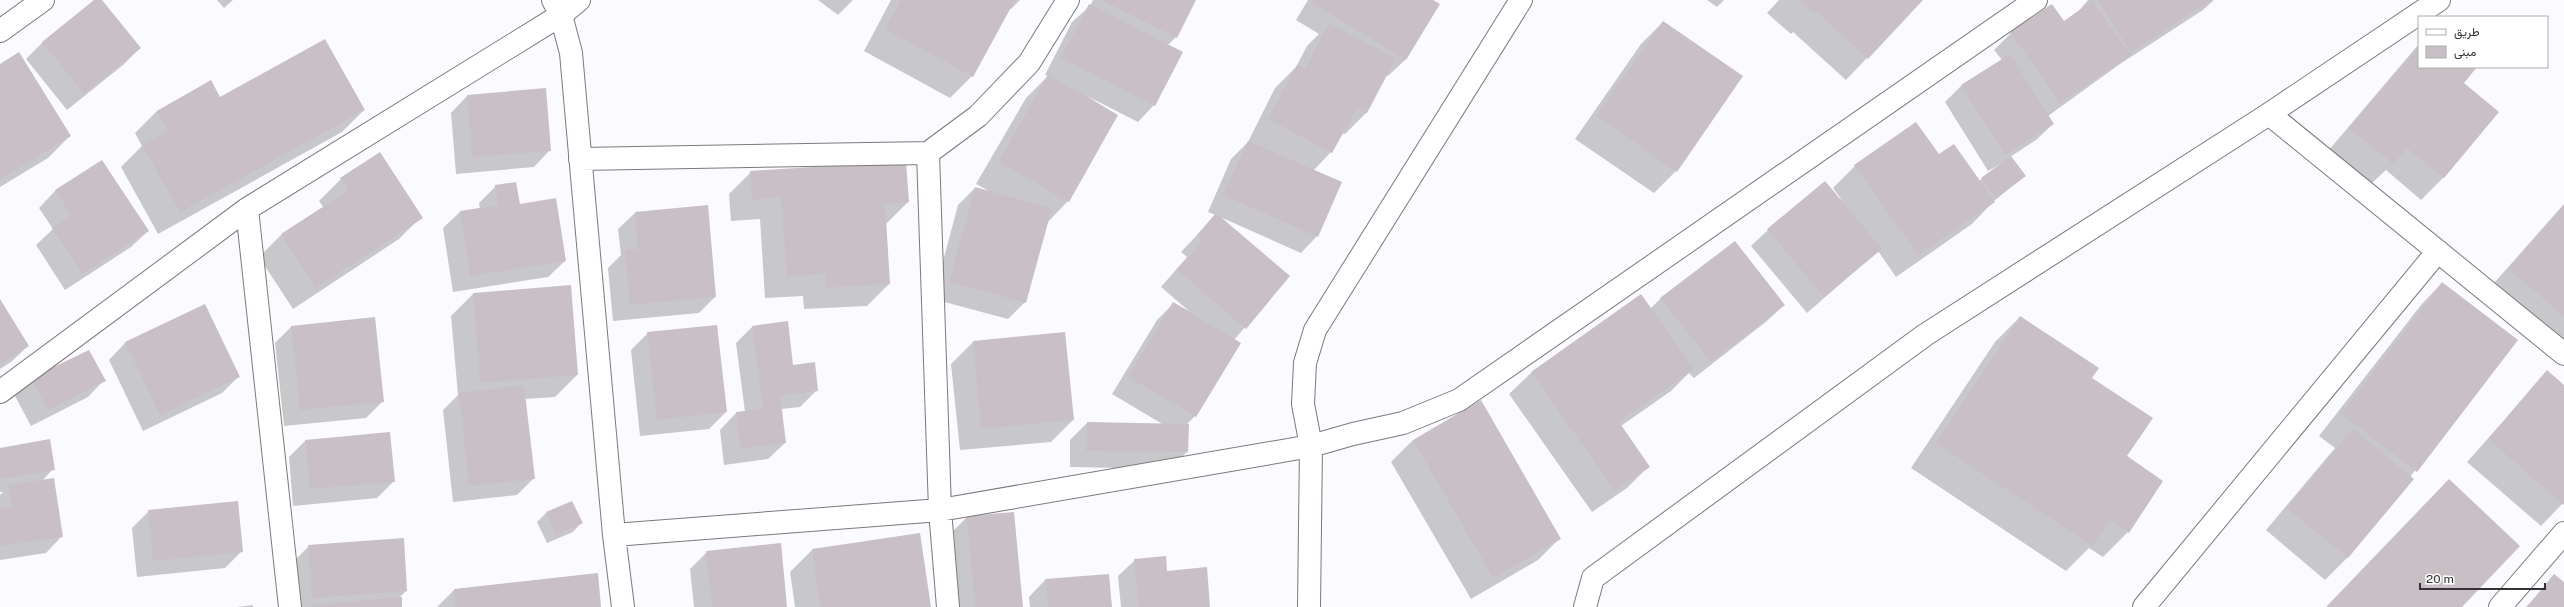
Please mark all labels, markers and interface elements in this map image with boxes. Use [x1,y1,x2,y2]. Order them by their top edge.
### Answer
legend [2418,16,2548,68]
text: طريق [2454,25,2480,40]
text: مبنى [2454,45,2476,60]
scale bar [2420,565,2545,591]
text: 20 m [2426,572,2454,586]

